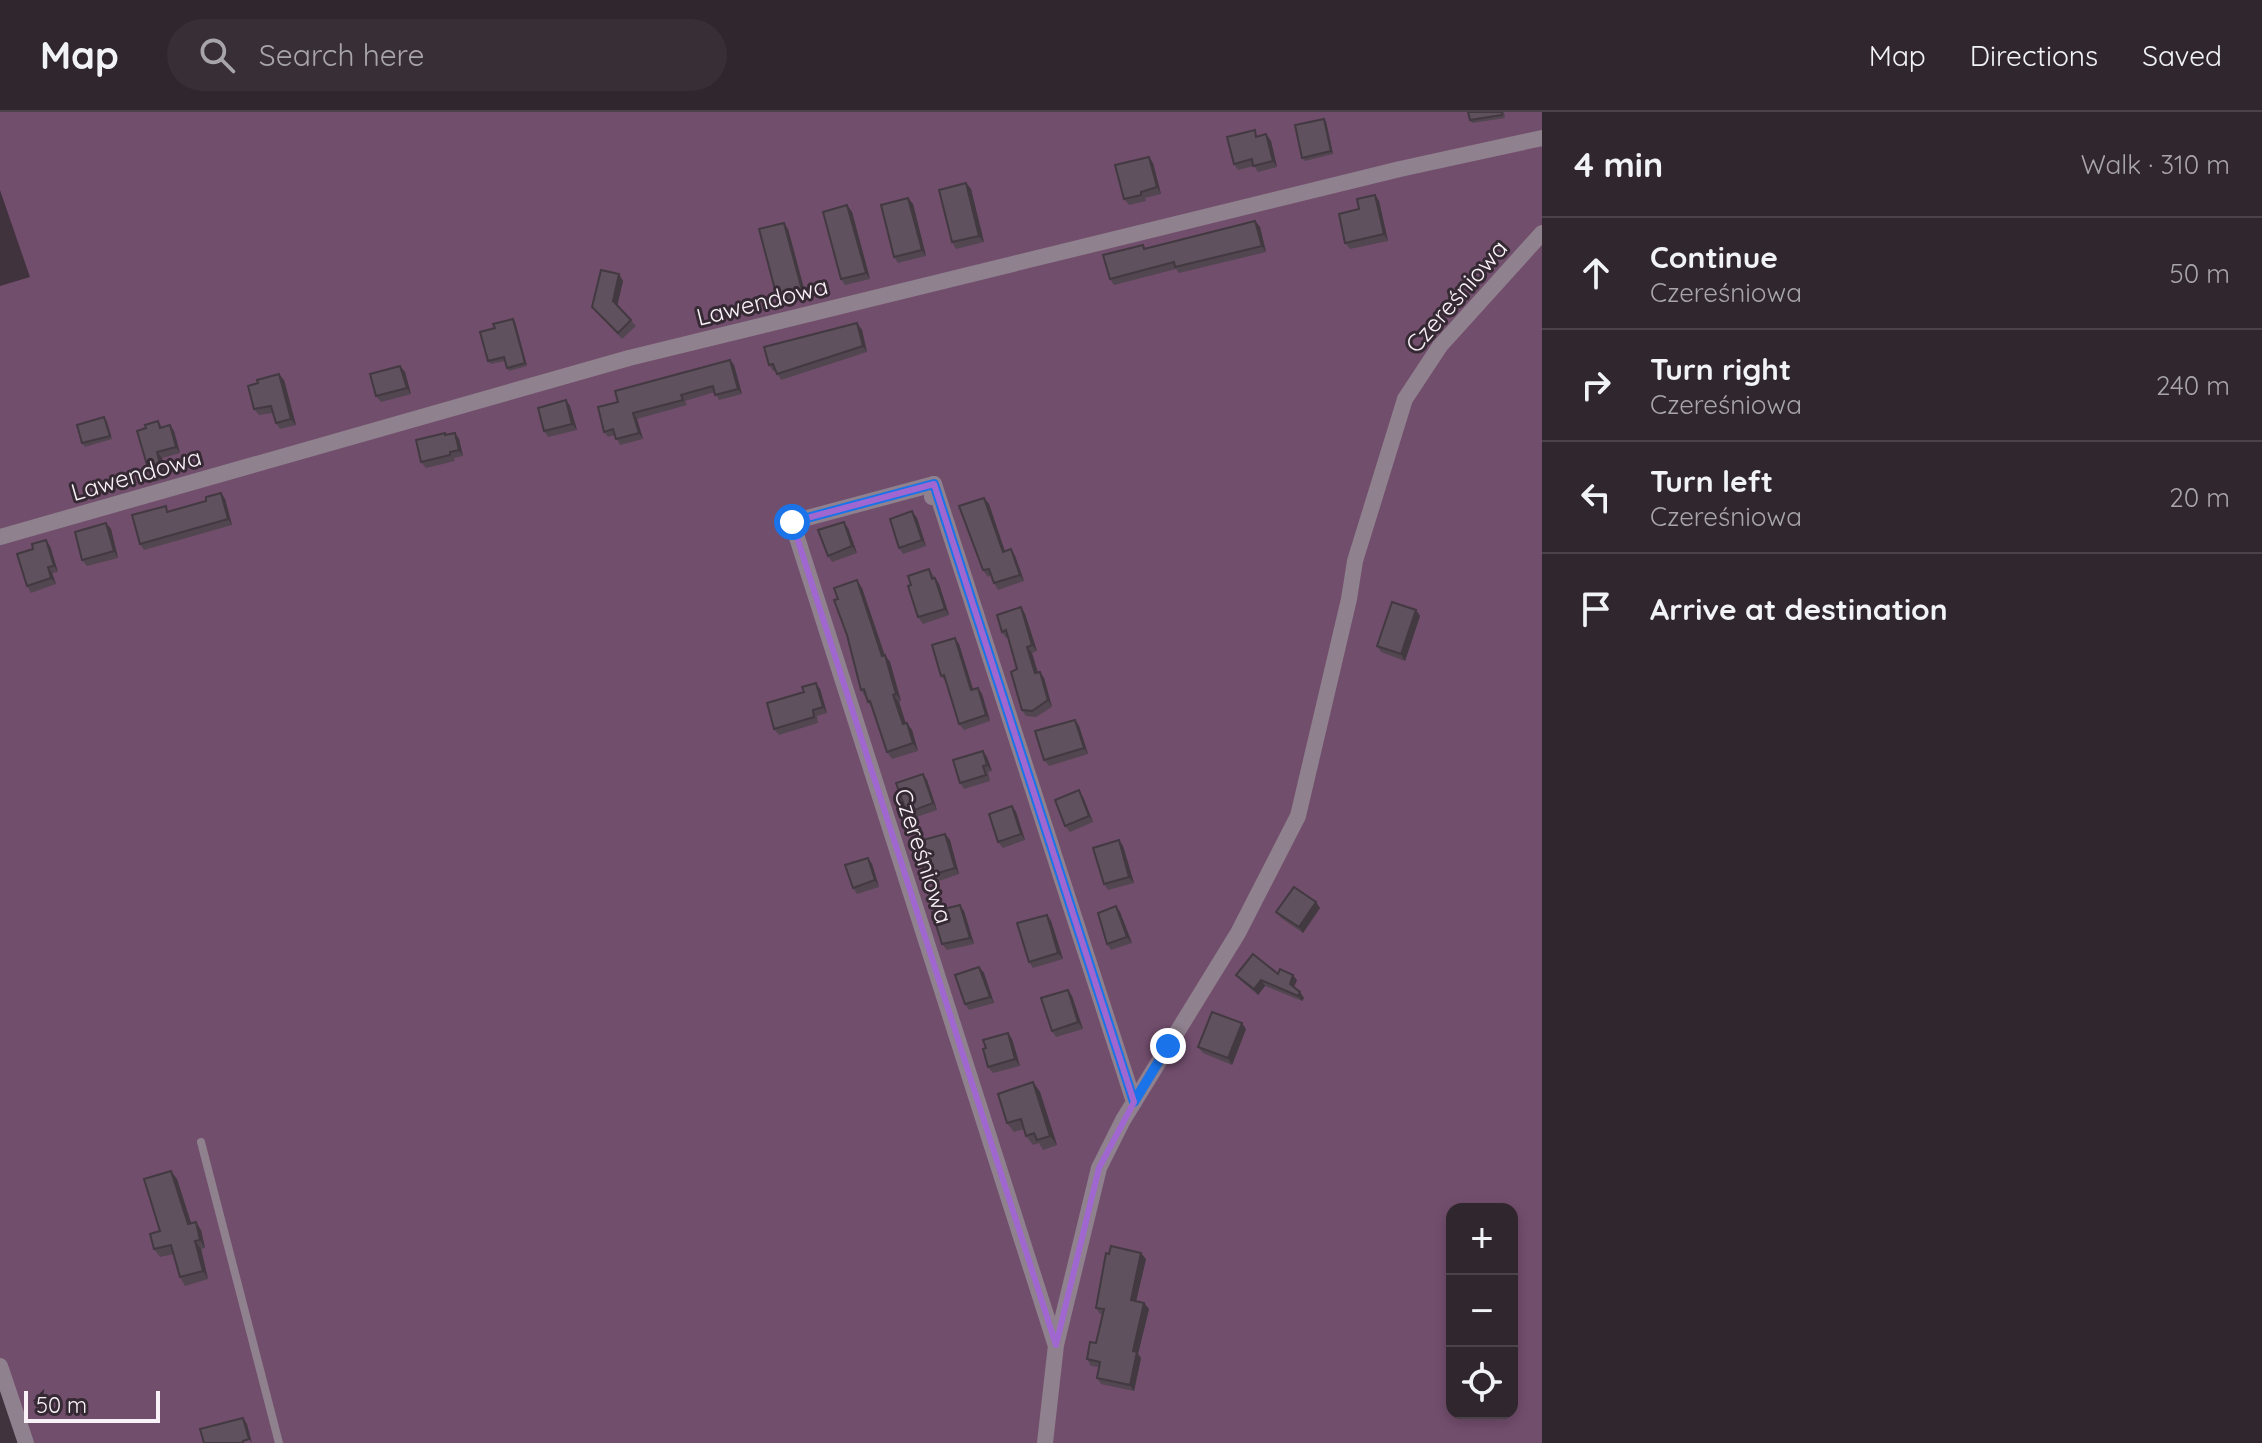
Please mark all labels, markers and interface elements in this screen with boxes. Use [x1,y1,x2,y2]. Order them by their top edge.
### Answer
search box [167,19,727,91]
text: Map [40,31,119,79]
icon: search [195,33,239,77]
text: Search here [259,36,424,74]
text: Map [1869,38,1926,73]
text: Directions [1970,38,2098,73]
text: Saved [2142,38,2222,73]
text: 4 min [1574,143,1663,186]
text: Walk · 310 m [2081,148,2230,181]
street label: Czereśniowa [1399,233,1513,359]
text: Continue [1650,238,1778,276]
icon: ahead [1574,251,1618,295]
text: 50 m [2170,257,2230,290]
street label: Lawendowa [693,270,831,332]
text: Czereśniowa [1650,276,1802,309]
text: Turn right [1650,350,1791,388]
icon: right [1574,363,1618,407]
text: 240 m [2156,369,2230,402]
text: Czereśniowa [1650,388,1802,421]
street label: Lawendowa [67,441,205,507]
text: Turn left [1650,462,1773,500]
icon: left [1574,475,1618,519]
text: 20 m [2169,481,2230,514]
text: Czereśniowa [1650,500,1802,533]
route start [774,504,810,540]
icon: arrive [1574,587,1618,631]
text: Arrive at destination [1650,590,1948,628]
street label: Czereśniowa [888,785,960,927]
route end [1150,1028,1186,1064]
map controls [1446,1203,1518,1419]
button: + [1446,1203,1518,1275]
button: − [1446,1275,1518,1347]
button: locate [1446,1347,1518,1419]
scale bar [24,1387,160,1423]
text: 50 m [36,1391,87,1419]

